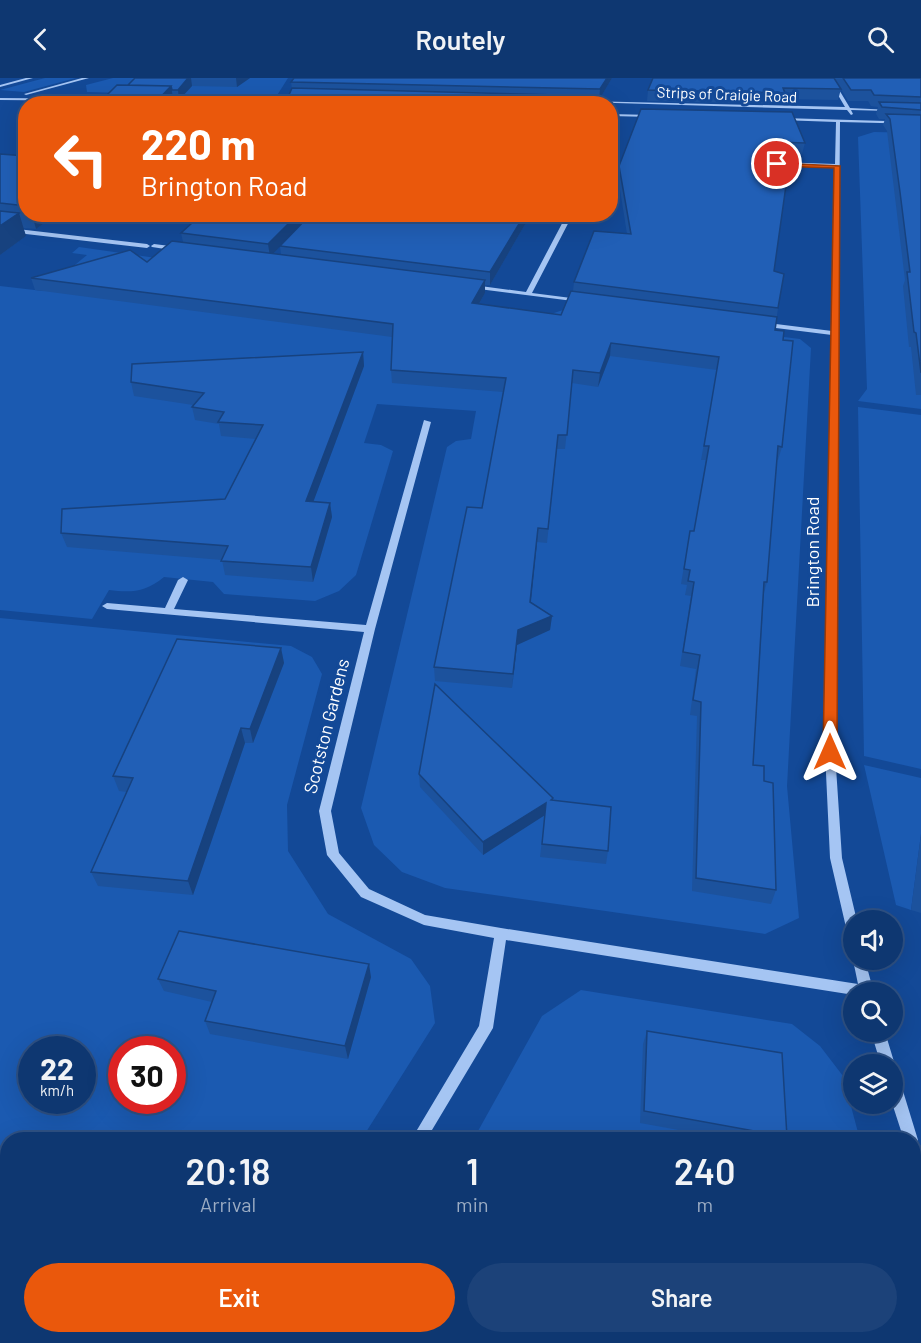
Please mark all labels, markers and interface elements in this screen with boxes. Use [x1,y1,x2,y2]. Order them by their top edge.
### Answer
icon: back [24,23,57,56]
text: Routely [415,23,506,55]
icon: search [864,23,897,56]
street label: Strips of Craigie Road [656,83,798,105]
text: 220 m [141,118,255,168]
icon: left [42,120,120,198]
pin [751,138,802,189]
icon: arrive [760,147,793,180]
text: Brington Road [141,169,307,201]
street label: Brington Road [801,497,823,607]
street label: Scotston Gardens [299,656,353,796]
position arrow [798,720,862,784]
map controls [843,910,903,1114]
button: sound [843,910,903,970]
button: search [843,982,903,1042]
speed limit sign: 30 [108,1036,186,1114]
text: 22 [40,1050,74,1086]
button: layers [843,1054,903,1114]
text: km/h [40,1081,74,1099]
text: 20:18 [186,1149,271,1192]
text: 1 [466,1149,479,1192]
text: 240 [674,1149,735,1192]
text: Arrival [200,1192,256,1216]
text: min [456,1192,489,1216]
text: m [696,1192,713,1216]
button: Exit [24,1263,455,1332]
button: Share [467,1263,897,1332]

